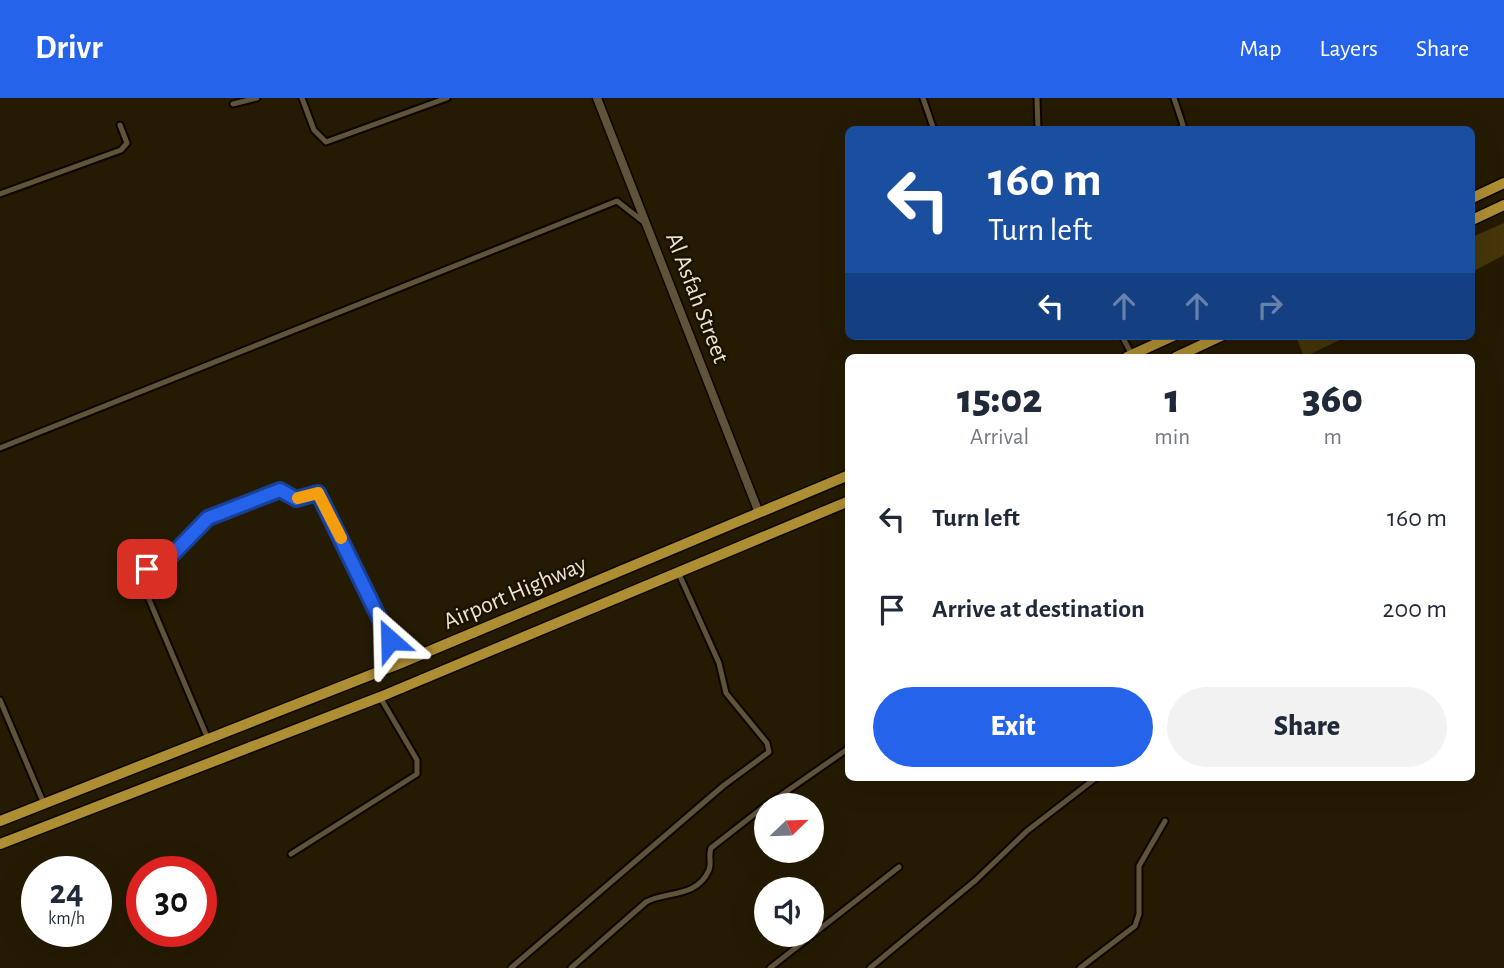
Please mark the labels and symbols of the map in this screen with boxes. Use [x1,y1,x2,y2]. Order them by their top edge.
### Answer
street label: Al Asfah Street [661,229,733,367]
pin [117,539,177,599]
street label: Airport Highway [440,552,590,634]
position arrow [353,603,427,677]
north arrow [754,793,824,863]
speed limit sign: 30 [126,856,217,947]

